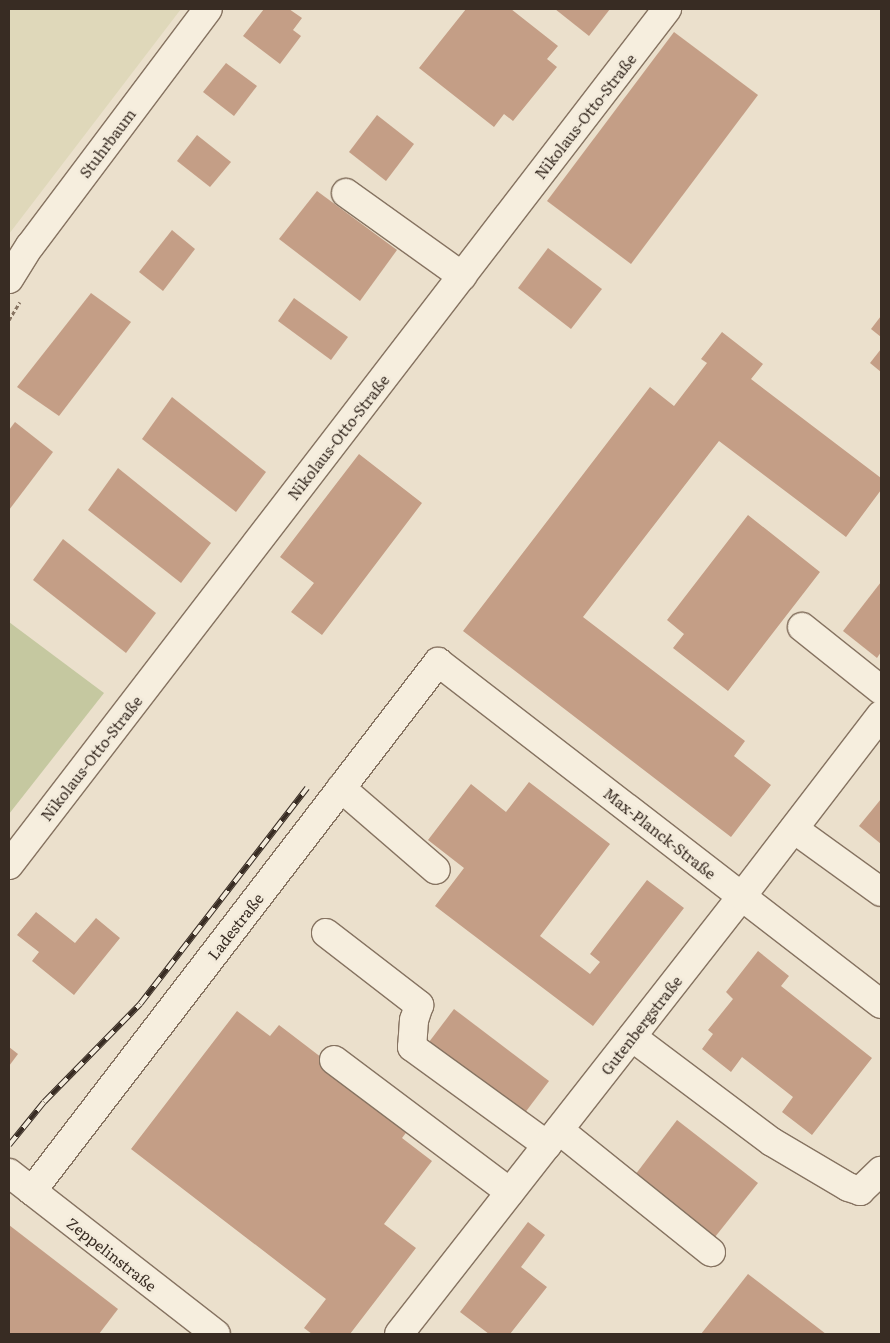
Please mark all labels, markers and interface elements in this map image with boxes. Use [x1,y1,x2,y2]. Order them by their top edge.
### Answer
street label: Nikolaus-Otto-Straße [531,50,639,182]
street label: Stuhrbaum [75,105,139,181]
street label: Nikolaus-Otto-Straße [284,371,392,503]
street label: Nikolaus-Otto-Straße [37,692,145,824]
street label: Max-Planck-Straße [600,784,720,882]
street label: Ladestraße [203,889,267,963]
street label: Gutenbergstraße [597,972,685,1078]
street label: Zeppelinstraße [64,1213,160,1295]

